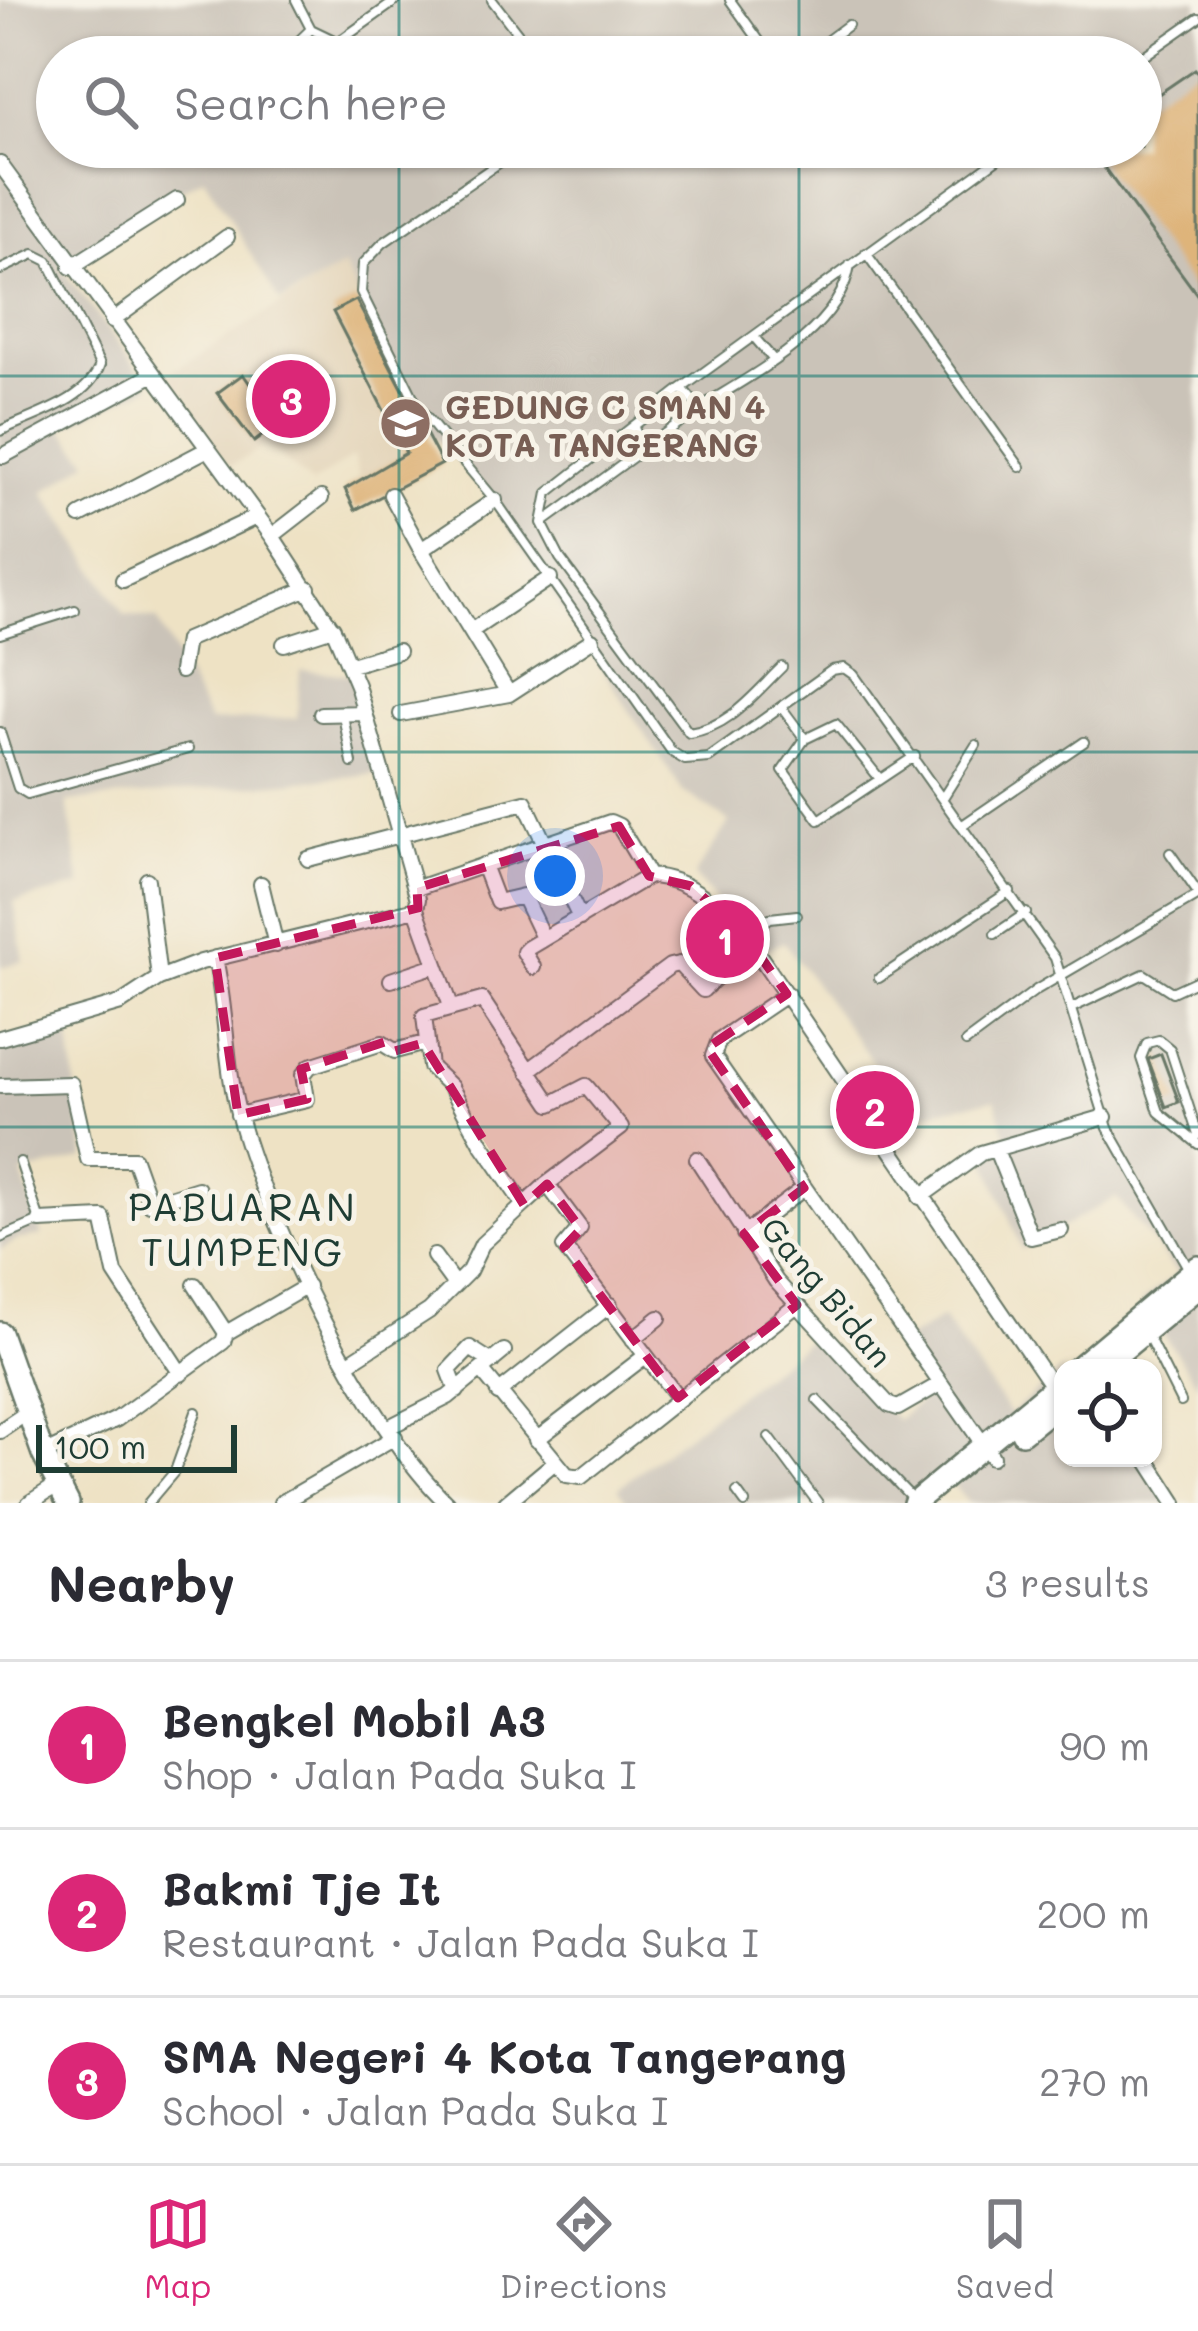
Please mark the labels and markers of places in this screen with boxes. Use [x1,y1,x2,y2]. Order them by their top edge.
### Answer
pin: 3 [252,354,330,444]
place label: GEDUNG C SMAN 4 KOTA TANGERANG [445,384,765,465]
school or university icon: GEDUNG C SMAN 4 KOTA TANGERANG [378,396,434,452]
pin: 1 [686,894,764,984]
pin: 2 [836,1065,914,1155]

